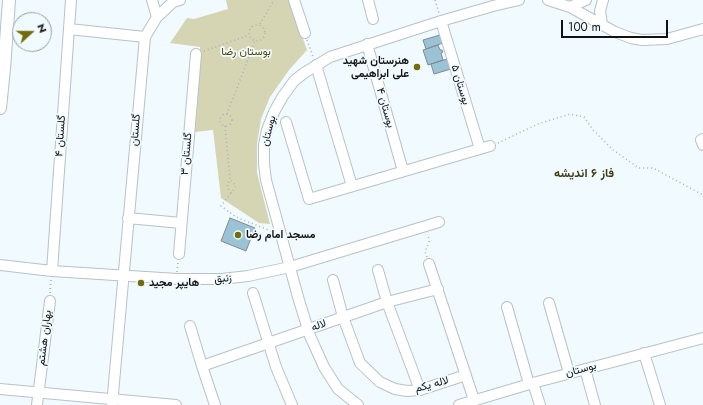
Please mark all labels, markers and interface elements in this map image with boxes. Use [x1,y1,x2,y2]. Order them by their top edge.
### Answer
north arrow [12,12,52,52]
scale bar [563,12,670,38]
text: 100 m [568,18,601,36]
text: N [33,21,51,35]
park label: بوستان رضا [221,45,271,59]
place label: هنرستان شهید علی ابراهیمی [343,54,409,80]
marker: هنرستان شهید علی ابراهیمی [412,62,422,72]
street label: بوستان ۵ [448,63,472,107]
street label: بوستان ۴ [373,87,397,129]
street label: گلستان [128,113,144,147]
street label: بوستان [259,114,279,148]
street label: گلستان ۴ [53,115,69,157]
street label: گلستان ۳ [179,132,195,176]
district label: فاز ۶ اندیشه [554,167,614,181]
place label: مسجد امام رضا [246,228,315,242]
marker: مسجد امام رضا [233,230,243,240]
street label: زنبق [214,272,232,286]
place label: هایپر مجید [149,276,199,290]
marker: هایپر مجید [136,278,146,288]
street label: بهاران هشتم [35,310,55,366]
street label: لاله [310,317,328,335]
street label: بوستان [564,360,598,380]
street label: لاله یکم [414,374,450,396]

